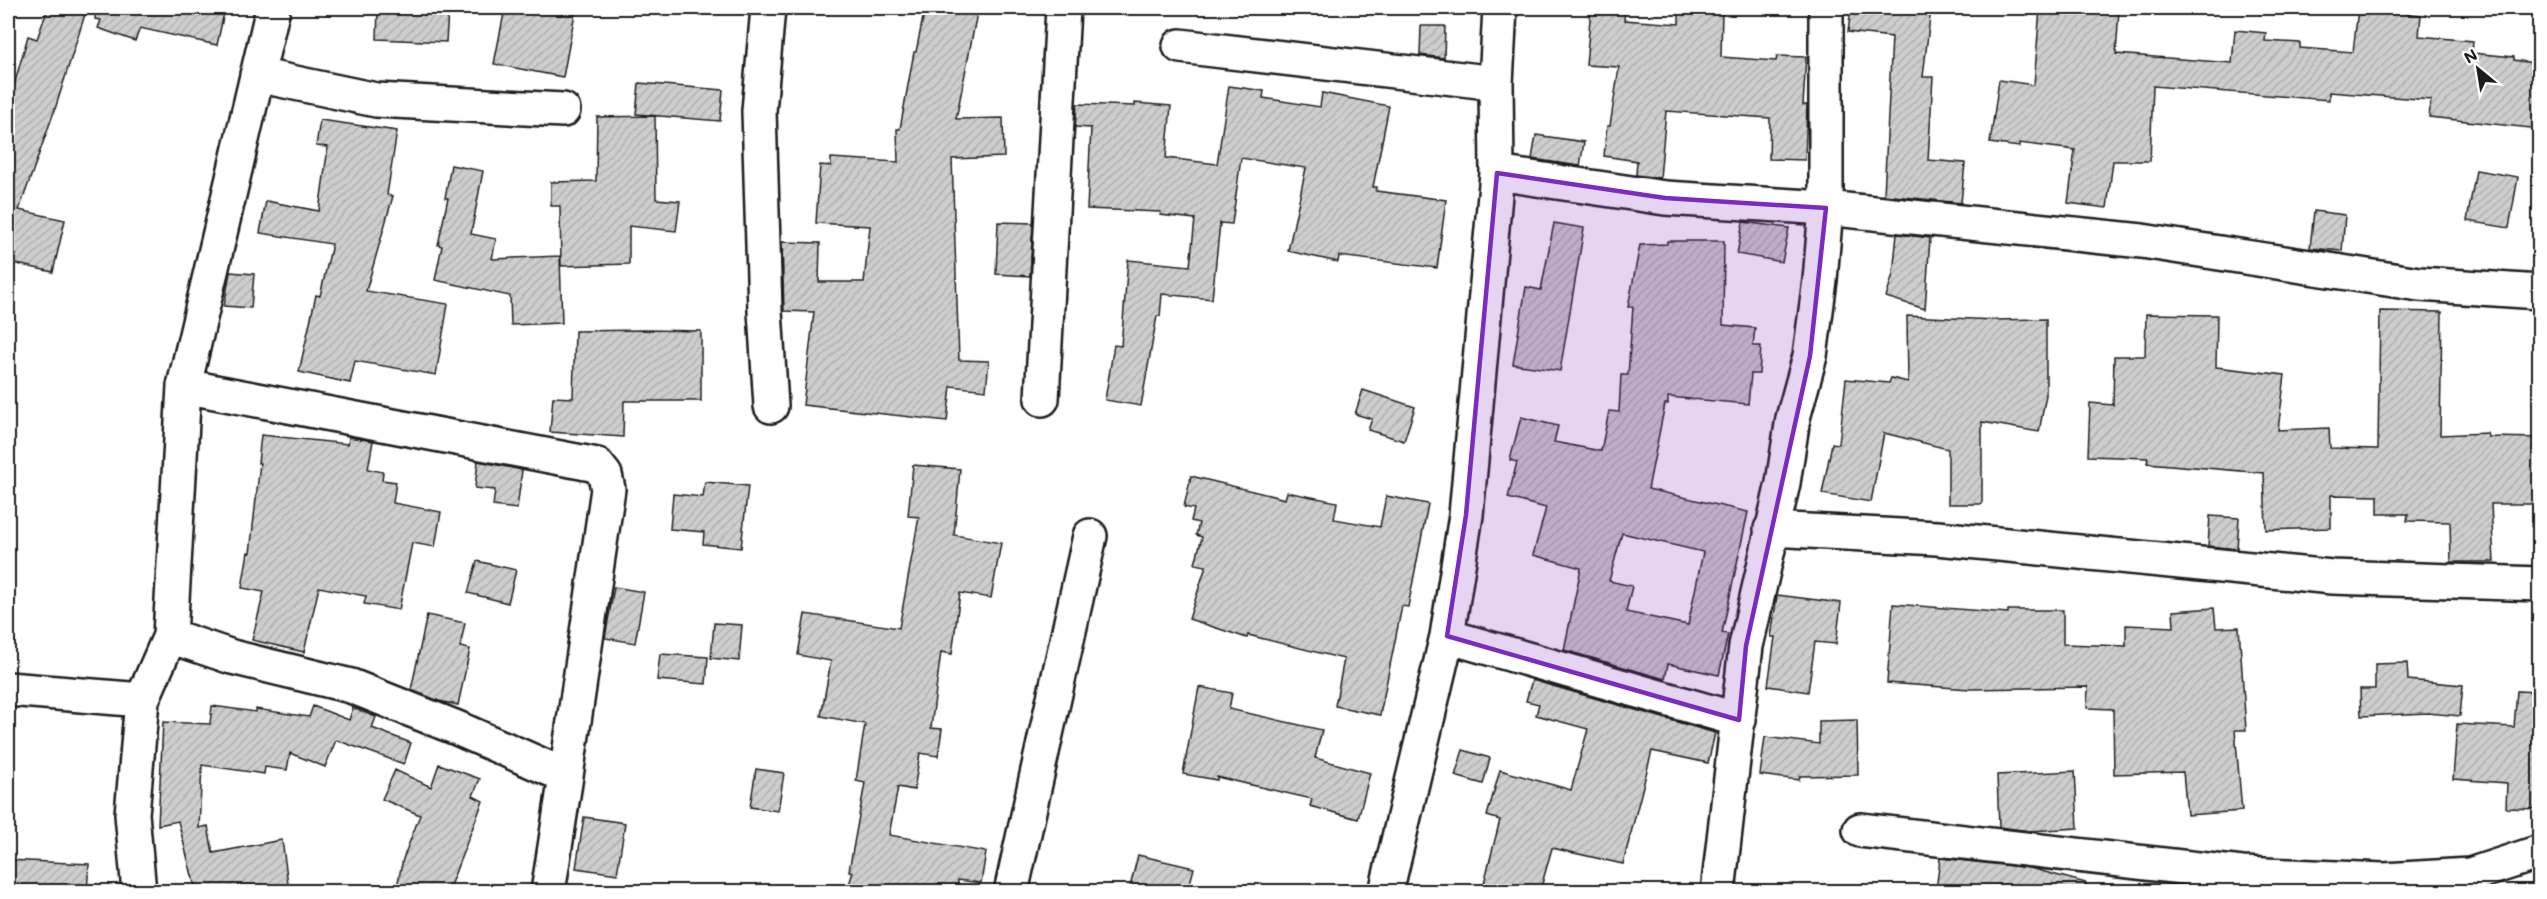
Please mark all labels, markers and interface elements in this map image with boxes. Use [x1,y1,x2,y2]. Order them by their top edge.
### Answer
north arrow [2448,39,2508,99]
text: N [2460,43,2481,68]

